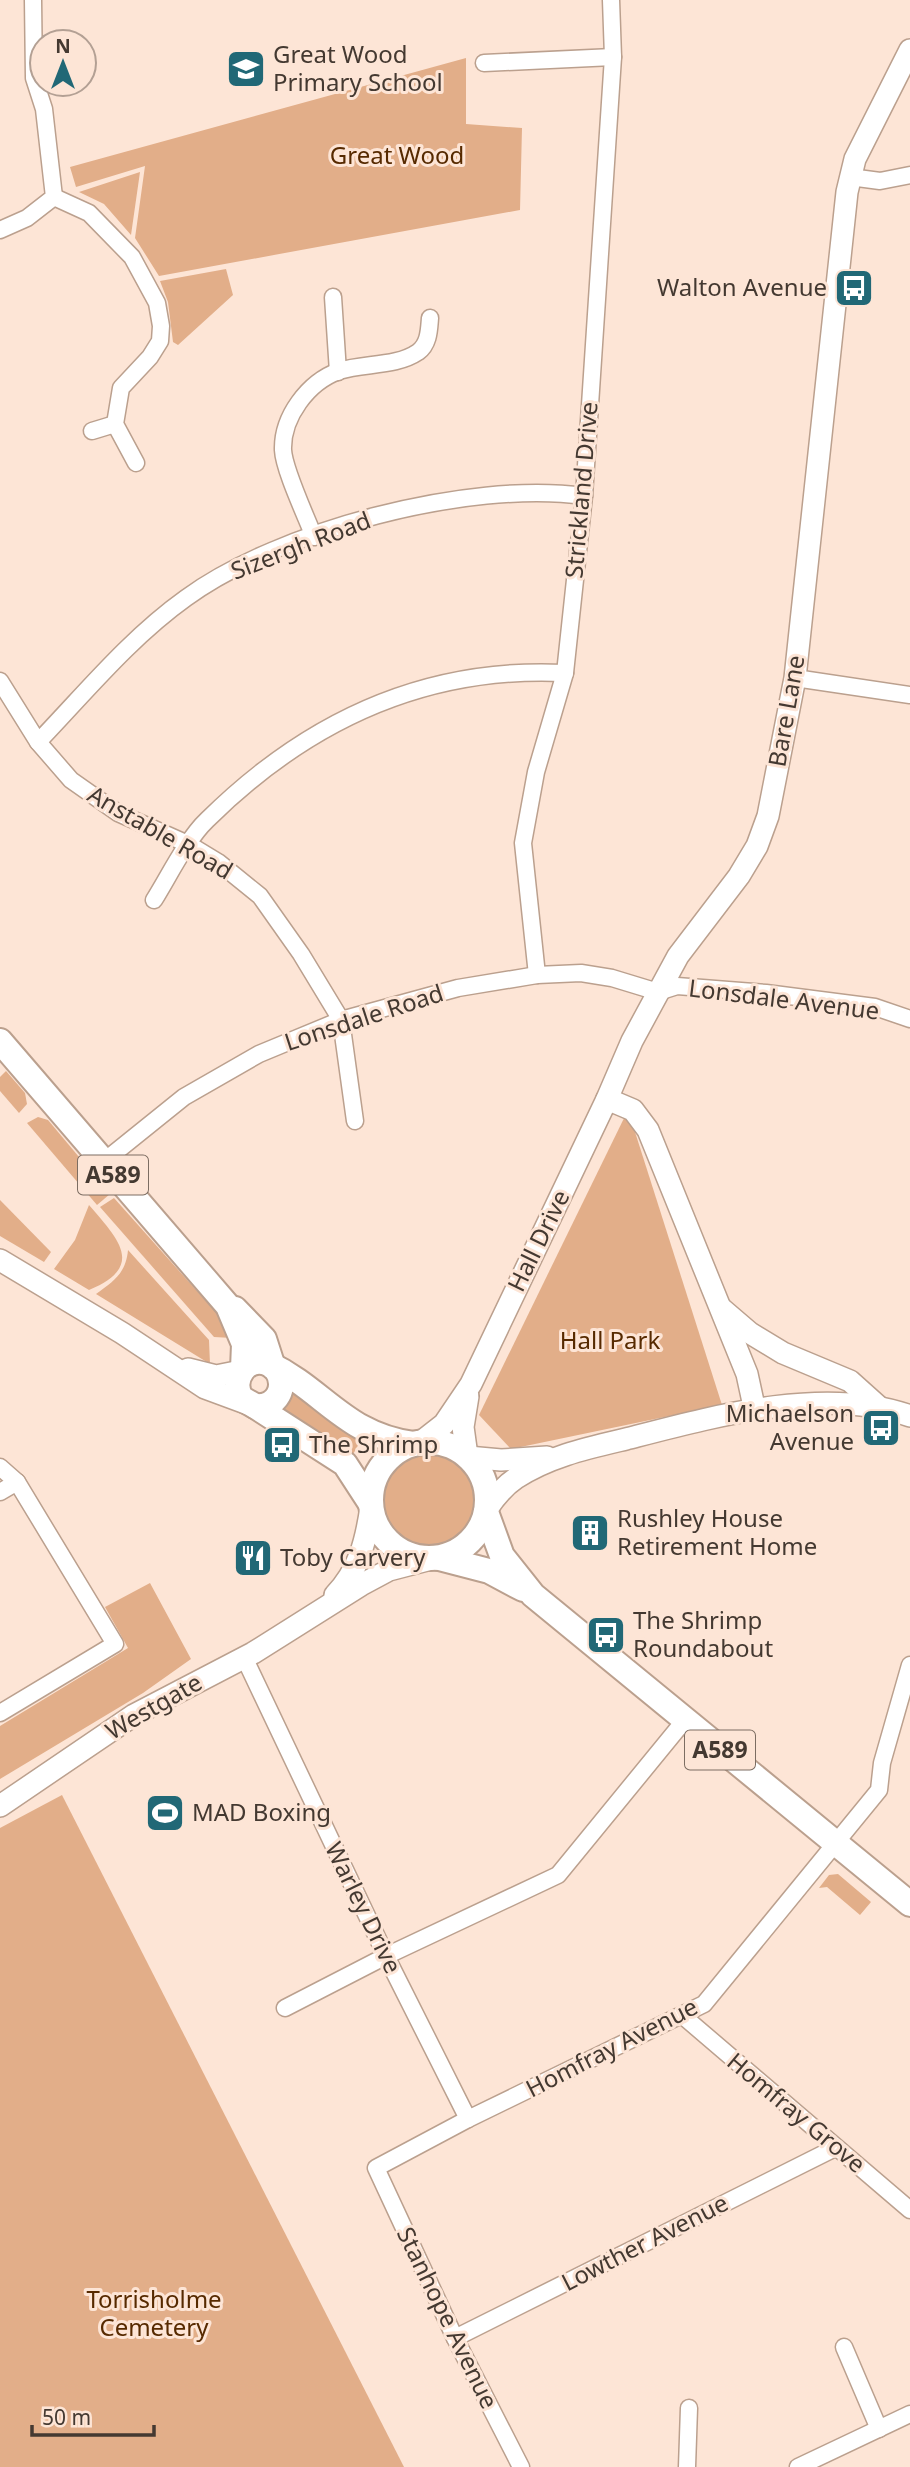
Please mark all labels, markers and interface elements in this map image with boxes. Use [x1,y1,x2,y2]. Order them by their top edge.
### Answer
north arrow [28,28,98,98]
text: N [55,33,71,59]
place label: Great Wood Primary School [273,37,443,98]
school or university icon: Great Wood Primary School [225,48,267,90]
park label: Great Wood [330,138,464,171]
bus stop icon: Walton Avenue [833,267,875,309]
place label: Walton Avenue [657,270,827,303]
street label: Strickland Drive [556,400,605,580]
street label: Sizergh Road [226,503,375,586]
street label: Bare Lane [759,652,812,769]
street label: Anstable Road [82,777,239,887]
street label: Lonsdale Avenue [687,970,881,1027]
street label: Lonsdale Road [280,975,447,1058]
road number: A589 [78,1156,148,1194]
street label: Hall Drive [499,1184,576,1297]
park label: Hall Park [560,1323,660,1356]
place label: Michaelson Avenue [726,1396,854,1457]
bus stop icon: Michaelson Avenue [860,1407,902,1449]
bus stop icon: The Shrimp [261,1424,303,1466]
place label: The Shrimp [309,1427,438,1460]
place label: Rushley House Retirement Home [617,1501,817,1562]
building icon: Rushley House Retirement Home [569,1512,611,1554]
restaurant icon: Toby Carvery [232,1537,274,1579]
place label: Toby Carvery [280,1540,426,1573]
place label: The Shrimp Roundabout [633,1603,773,1664]
bus stop icon: The Shrimp Roundabout [585,1614,627,1656]
street label: Westgate [99,1665,207,1746]
road number: A589 [685,1730,755,1770]
sports icon: MAD Boxing [144,1792,186,1834]
place label: MAD Boxing [192,1795,331,1828]
street label: Warley Drive [318,1836,410,1979]
street label: Homfray Avenue [520,1989,703,2104]
street label: Homfray Grove [721,2044,873,2179]
street label: Lowther Avenue [555,2185,733,2298]
street label: Stanhope Avenue [390,2221,507,2414]
park label: Torrisholme Cemetery [86,2282,222,2343]
scale bar [32,2394,154,2438]
text: 50 m [42,2403,91,2431]

